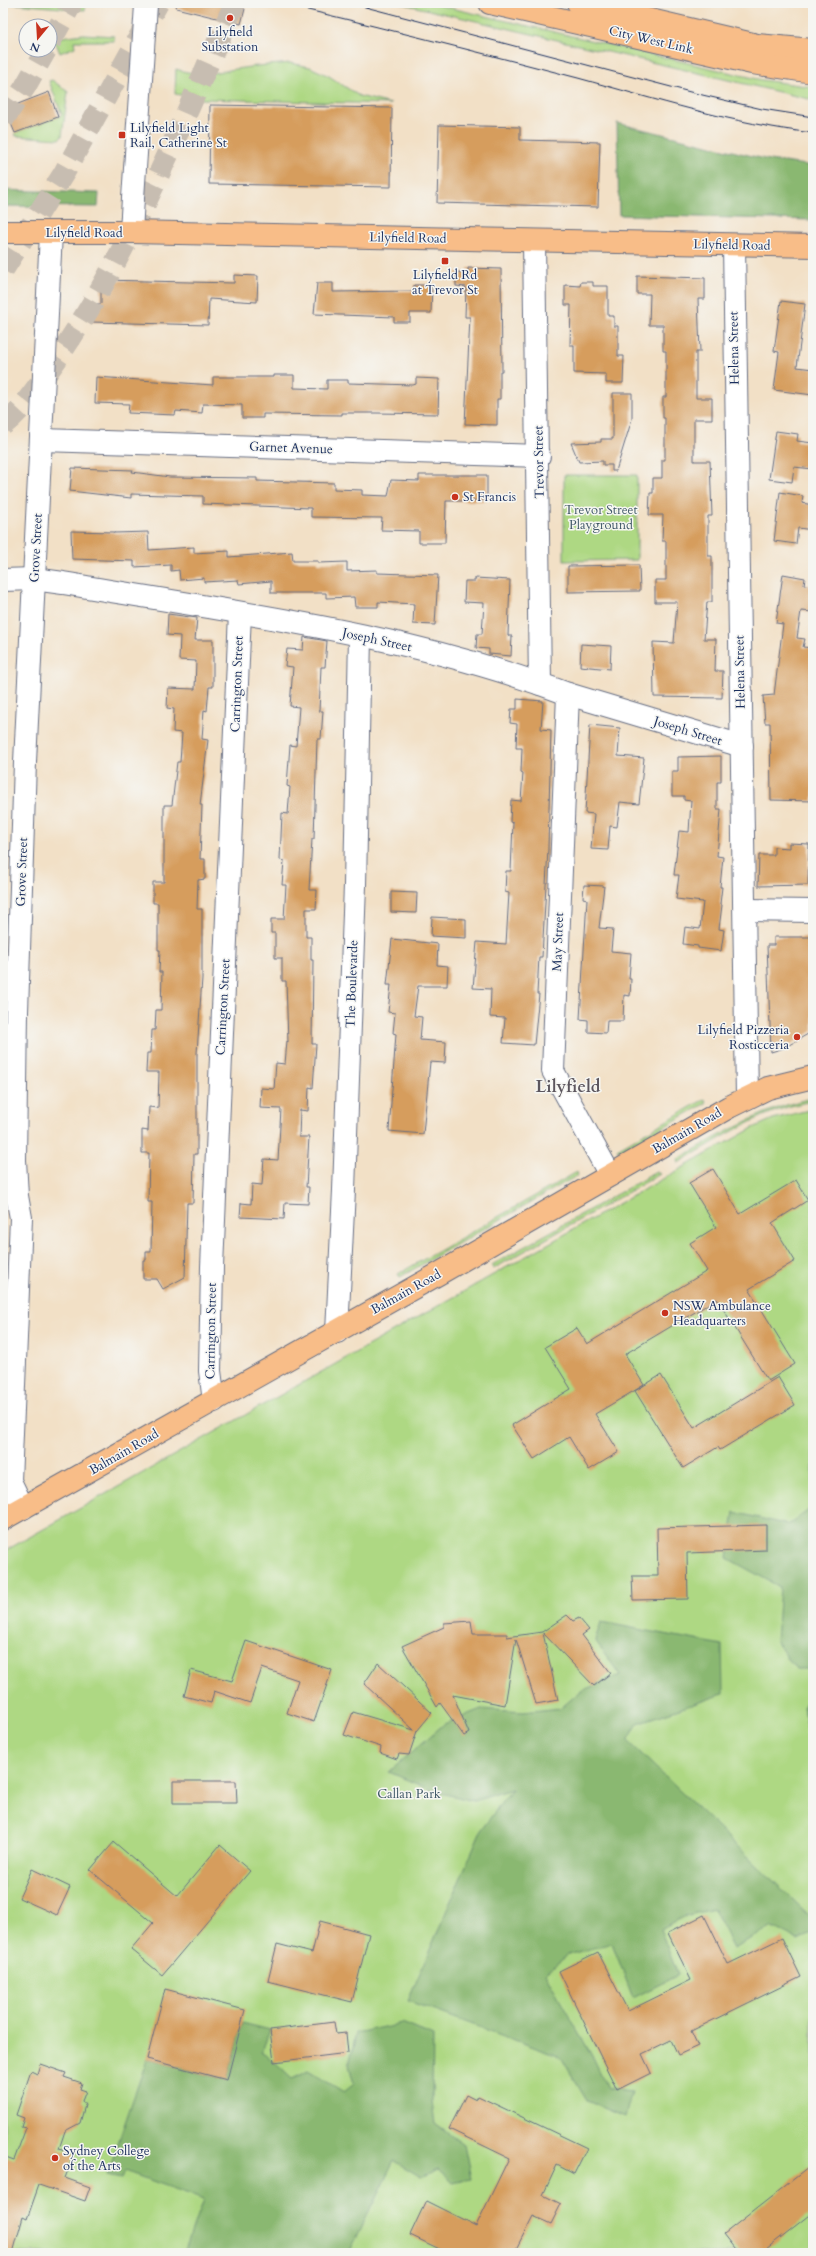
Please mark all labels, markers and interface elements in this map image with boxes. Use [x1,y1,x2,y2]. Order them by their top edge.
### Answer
marker: Lilyfield Substation [225,13,235,23]
north arrow [18,18,58,58]
street label: City West Link [607,22,695,58]
place label: Lilyfield Substation [202,23,259,56]
text: N [28,38,42,56]
place label: Lilyfield Light Rail, Catherine St [130,119,227,152]
marker: Lilyfield Light Rail, Catherine St [117,130,127,140]
street label: Lilyfield Road [45,224,123,242]
street label: Lilyfield Road [369,228,447,248]
street label: Lilyfield Road [693,235,771,255]
marker: Lilyfield Rd at Trevor St [440,256,450,266]
place label: Lilyfield Rd at Trevor St [412,266,478,299]
street label: Helena Street [724,311,744,385]
street label: Trevor Street [529,425,549,499]
street label: Garnet Avenue [249,438,333,458]
place label: St Francis [463,488,516,506]
marker: St Francis [450,492,460,502]
park label: Trevor Street Playground [564,501,638,534]
street label: Grove Street [25,513,47,583]
street label: Joseph Street [339,623,413,656]
street label: Carrington Street [226,635,248,733]
street label: Helena Street [730,635,750,709]
street label: Joseph Street [650,712,724,750]
street label: Grove Street [12,837,32,907]
street label: May Street [548,912,568,972]
street label: The Boulevarde [341,940,363,1028]
street label: Carrington Street [211,958,235,1056]
place label: Lilyfield Pizzeria Rosticceria [697,1021,789,1054]
marker: Lilyfield Pizzeria Rosticceria [792,1032,802,1042]
district label: Lilyfield [535,1075,601,1098]
street label: Balmain Road [649,1104,725,1158]
street label: Balmain Road [368,1265,444,1319]
street label: Carrington Street [201,1283,221,1379]
place label: NSW Ambulance Headquarters [673,1297,771,1330]
marker: NSW Ambulance Headquarters [660,1308,670,1318]
street label: Balmain Road [86,1425,162,1479]
park label: Callan Park [377,1785,441,1803]
place label: Sydney College of the Arts [63,2142,150,2175]
marker: Sydney College of the Arts [50,2153,60,2163]

